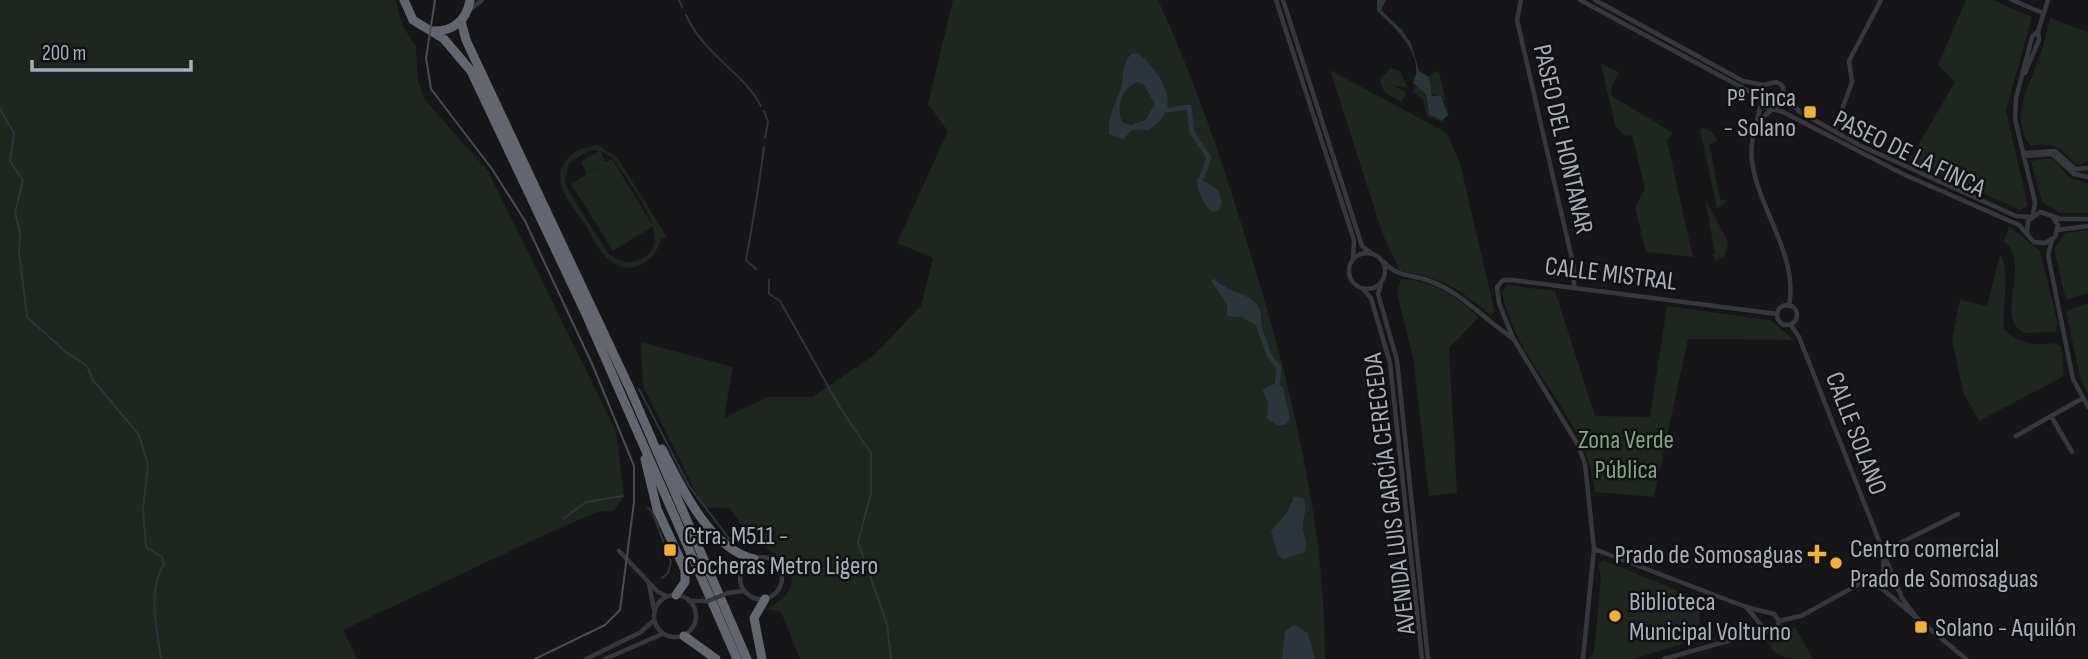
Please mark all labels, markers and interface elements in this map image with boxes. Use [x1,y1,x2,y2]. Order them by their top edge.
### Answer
scale bar [32,28,191,72]
text: 200 m [42,41,86,66]
street label: PASEO DEL HONTANAR [1526,42,1599,237]
place label: Pº Finca - Solano [1724,83,1796,144]
marker: Pº Finca - Solano [1802,104,1818,120]
street label: PASEO DE LA FINCA [1828,104,1991,205]
street label: CALLE MISTRAL [1543,251,1679,298]
street label: AVENIDA LUIS GARCÍA CERECEDA [1358,350,1423,637]
street label: CALLE SOLANO [1818,368,1893,499]
park label: Zona Verde Pública [1578,425,1674,486]
place label: Ctra. M511 - Cocheras Metro Ligero [684,521,878,582]
place label: Centro comercial Prado de Somosaguas [1850,534,2038,595]
place label: Prado de Somosaguas [1615,540,1803,571]
marker: Ctra. M511 - Cocheras Metro Ligero [662,542,678,558]
marker: Prado de Somosaguas [1809,546,1825,562]
marker: Centro comercial Prado de Somosaguas [1828,555,1844,571]
place label: Biblioteca Municipal Volturno [1629,587,1791,648]
marker: Biblioteca Municipal Volturno [1607,608,1623,624]
place label: Solano - Aquilón [1935,613,2076,644]
marker: Solano - Aquilón [1913,619,1929,635]

